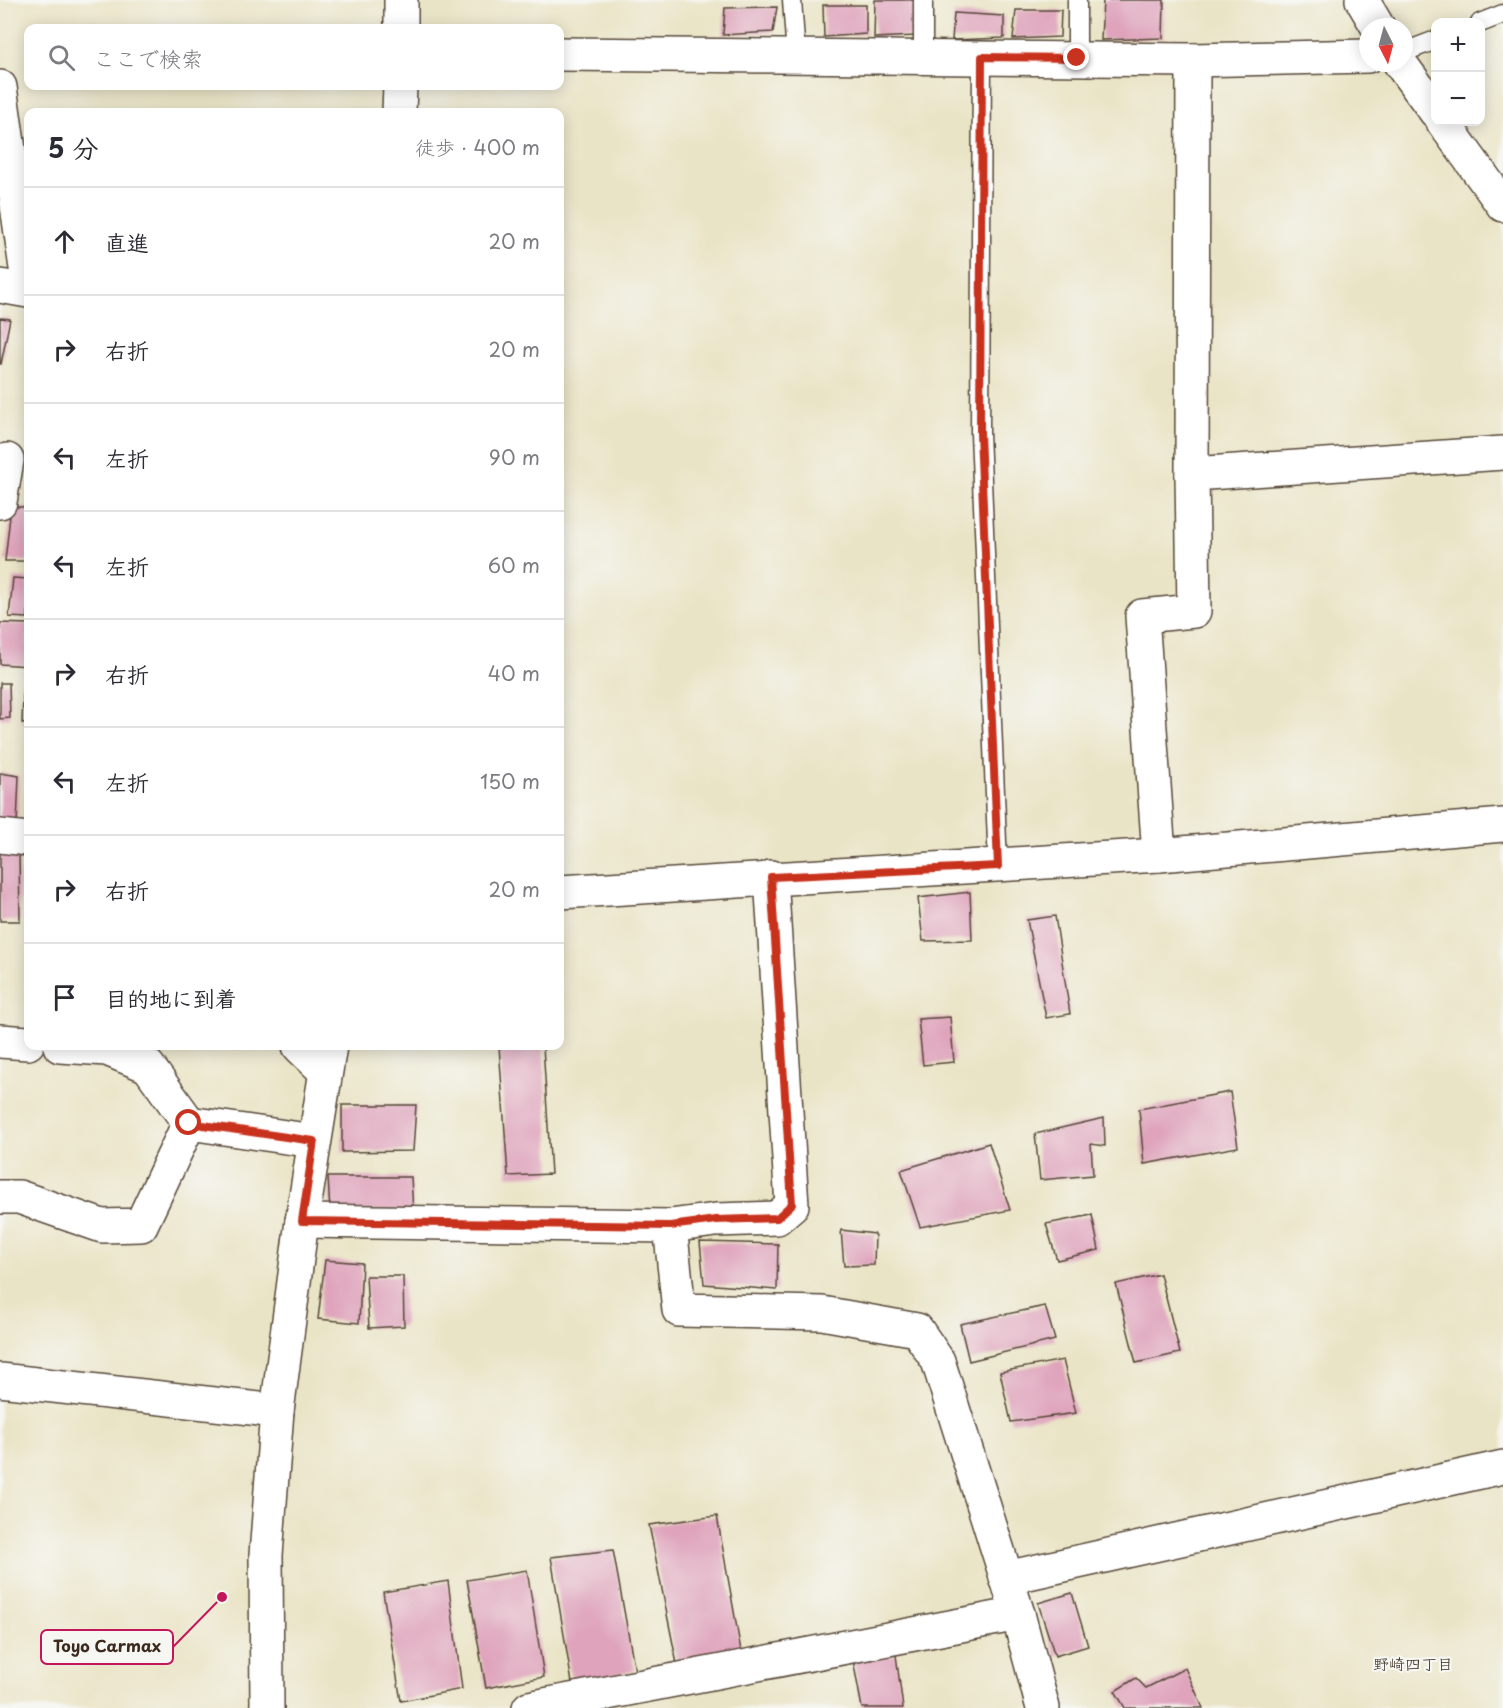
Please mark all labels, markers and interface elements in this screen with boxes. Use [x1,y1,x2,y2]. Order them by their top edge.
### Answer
north arrow [1359,18,1413,72]
map controls [1431,18,1485,126]
button: + [1431,18,1485,72]
search box [24,24,564,90]
icon: search [45,41,78,74]
text: ここで検索 [93,41,203,74]
route end [1063,44,1089,70]
button: − [1431,72,1485,126]
text: 5 分 [48,128,98,167]
text: 徒歩 · 400 m [415,132,540,162]
icon: ahead [48,225,81,258]
text: 直進 [105,225,149,258]
text: 20 m [488,226,540,256]
icon: right [48,333,81,366]
text: 右折 [105,333,149,366]
text: 20 m [488,334,540,364]
icon: left [48,441,81,474]
text: 左折 [105,441,149,474]
text: 90 m [489,442,540,472]
icon: left [48,549,81,582]
text: 左折 [105,549,149,582]
text: 60 m [488,550,540,580]
icon: right [48,657,81,690]
text: 右折 [105,657,149,690]
text: 40 m [488,658,540,688]
icon: left [48,765,81,798]
text: 左折 [105,765,149,798]
text: 150 m [480,766,540,796]
icon: right [48,873,81,906]
text: 右折 [105,873,149,906]
text: 20 m [488,874,540,904]
icon: arrive [48,981,81,1014]
text: 目的地に到着 [105,981,237,1014]
route start [175,1109,201,1135]
callout: Toyo Carmax [41,1630,173,1664]
text: Toyo Carmax [53,1633,161,1657]
district label: 野崎四丁目 [1373,1651,1453,1675]

